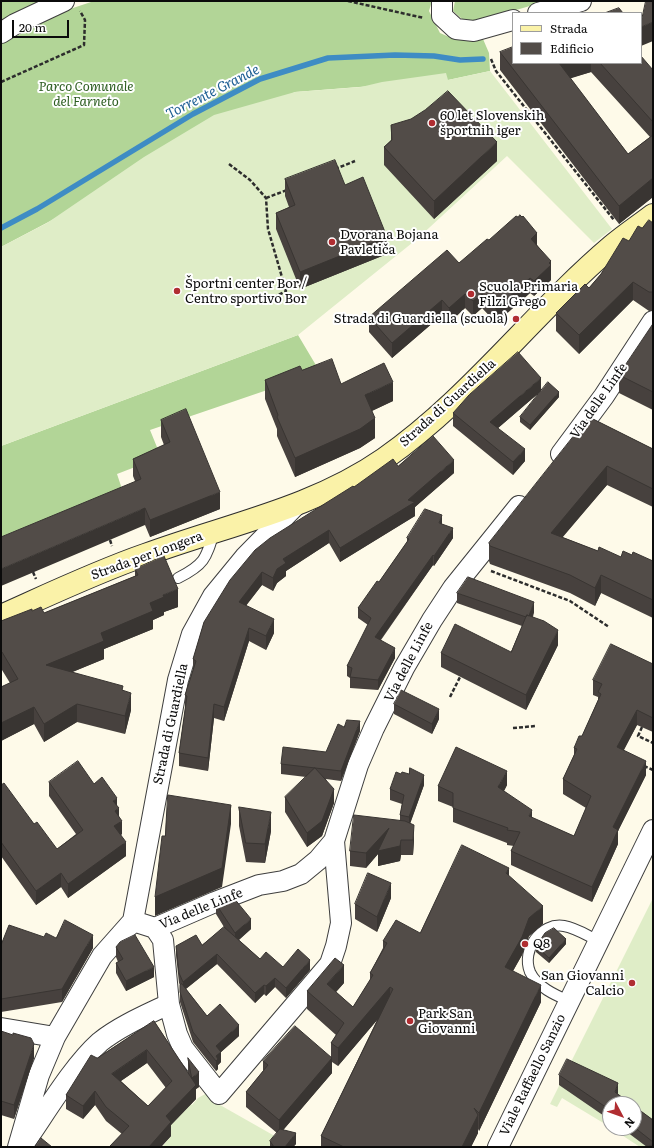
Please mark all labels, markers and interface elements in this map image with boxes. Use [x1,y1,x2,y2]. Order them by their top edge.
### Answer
scale bar [14,12,71,38]
legend [512,12,642,64]
text: 20 m [19,18,46,36]
text: Strada [550,19,588,37]
text: Edificio [550,39,594,57]
water label: Torrente Grande [163,61,263,123]
park label: Parco Comunale del Farneto [39,79,133,110]
place label: 60 let Slovenskih športnih iger [440,108,544,139]
marker: 60 let Slovenskih športnih iger [427,118,437,128]
place label: Dvorana Bojana Pavletiča [340,227,438,258]
marker: Dvorana Bojana Pavletiča [327,237,337,247]
place label: Športni center Bor / Centro sportivo Bor [185,276,307,307]
place label: Scuola Primaria Filzi Grego [479,279,578,310]
marker: Športni center Bor / Centro sportivo Bor [172,286,182,296]
marker: Scuola Primaria Filzi Grego [466,289,476,299]
place label: Strada di Guardiella (scuola) [334,311,508,327]
marker: Strada di Guardiella (scuola) [511,314,521,324]
street label: Strada di Guardiella [397,356,499,450]
street label: Via delle Linfe [567,360,631,442]
street label: Strada per Longera [89,529,205,583]
street label: Via delle Linfe [381,619,437,705]
street label: Strada di Guardiella [151,662,191,786]
street label: Via delle Linfe [157,885,245,933]
place label: Q8 [533,936,550,952]
marker: Q8 [520,939,530,949]
place label: San Giovanni Calcio [541,968,624,999]
marker: San Giovanni Calcio [627,978,637,988]
place label: Park San Giovanni [418,1006,475,1037]
street label: Viale Raffaello Sanzio [497,1012,569,1138]
marker: Park San Giovanni [405,1016,415,1026]
north arrow [602,1096,642,1136]
text: N [621,1114,639,1132]

